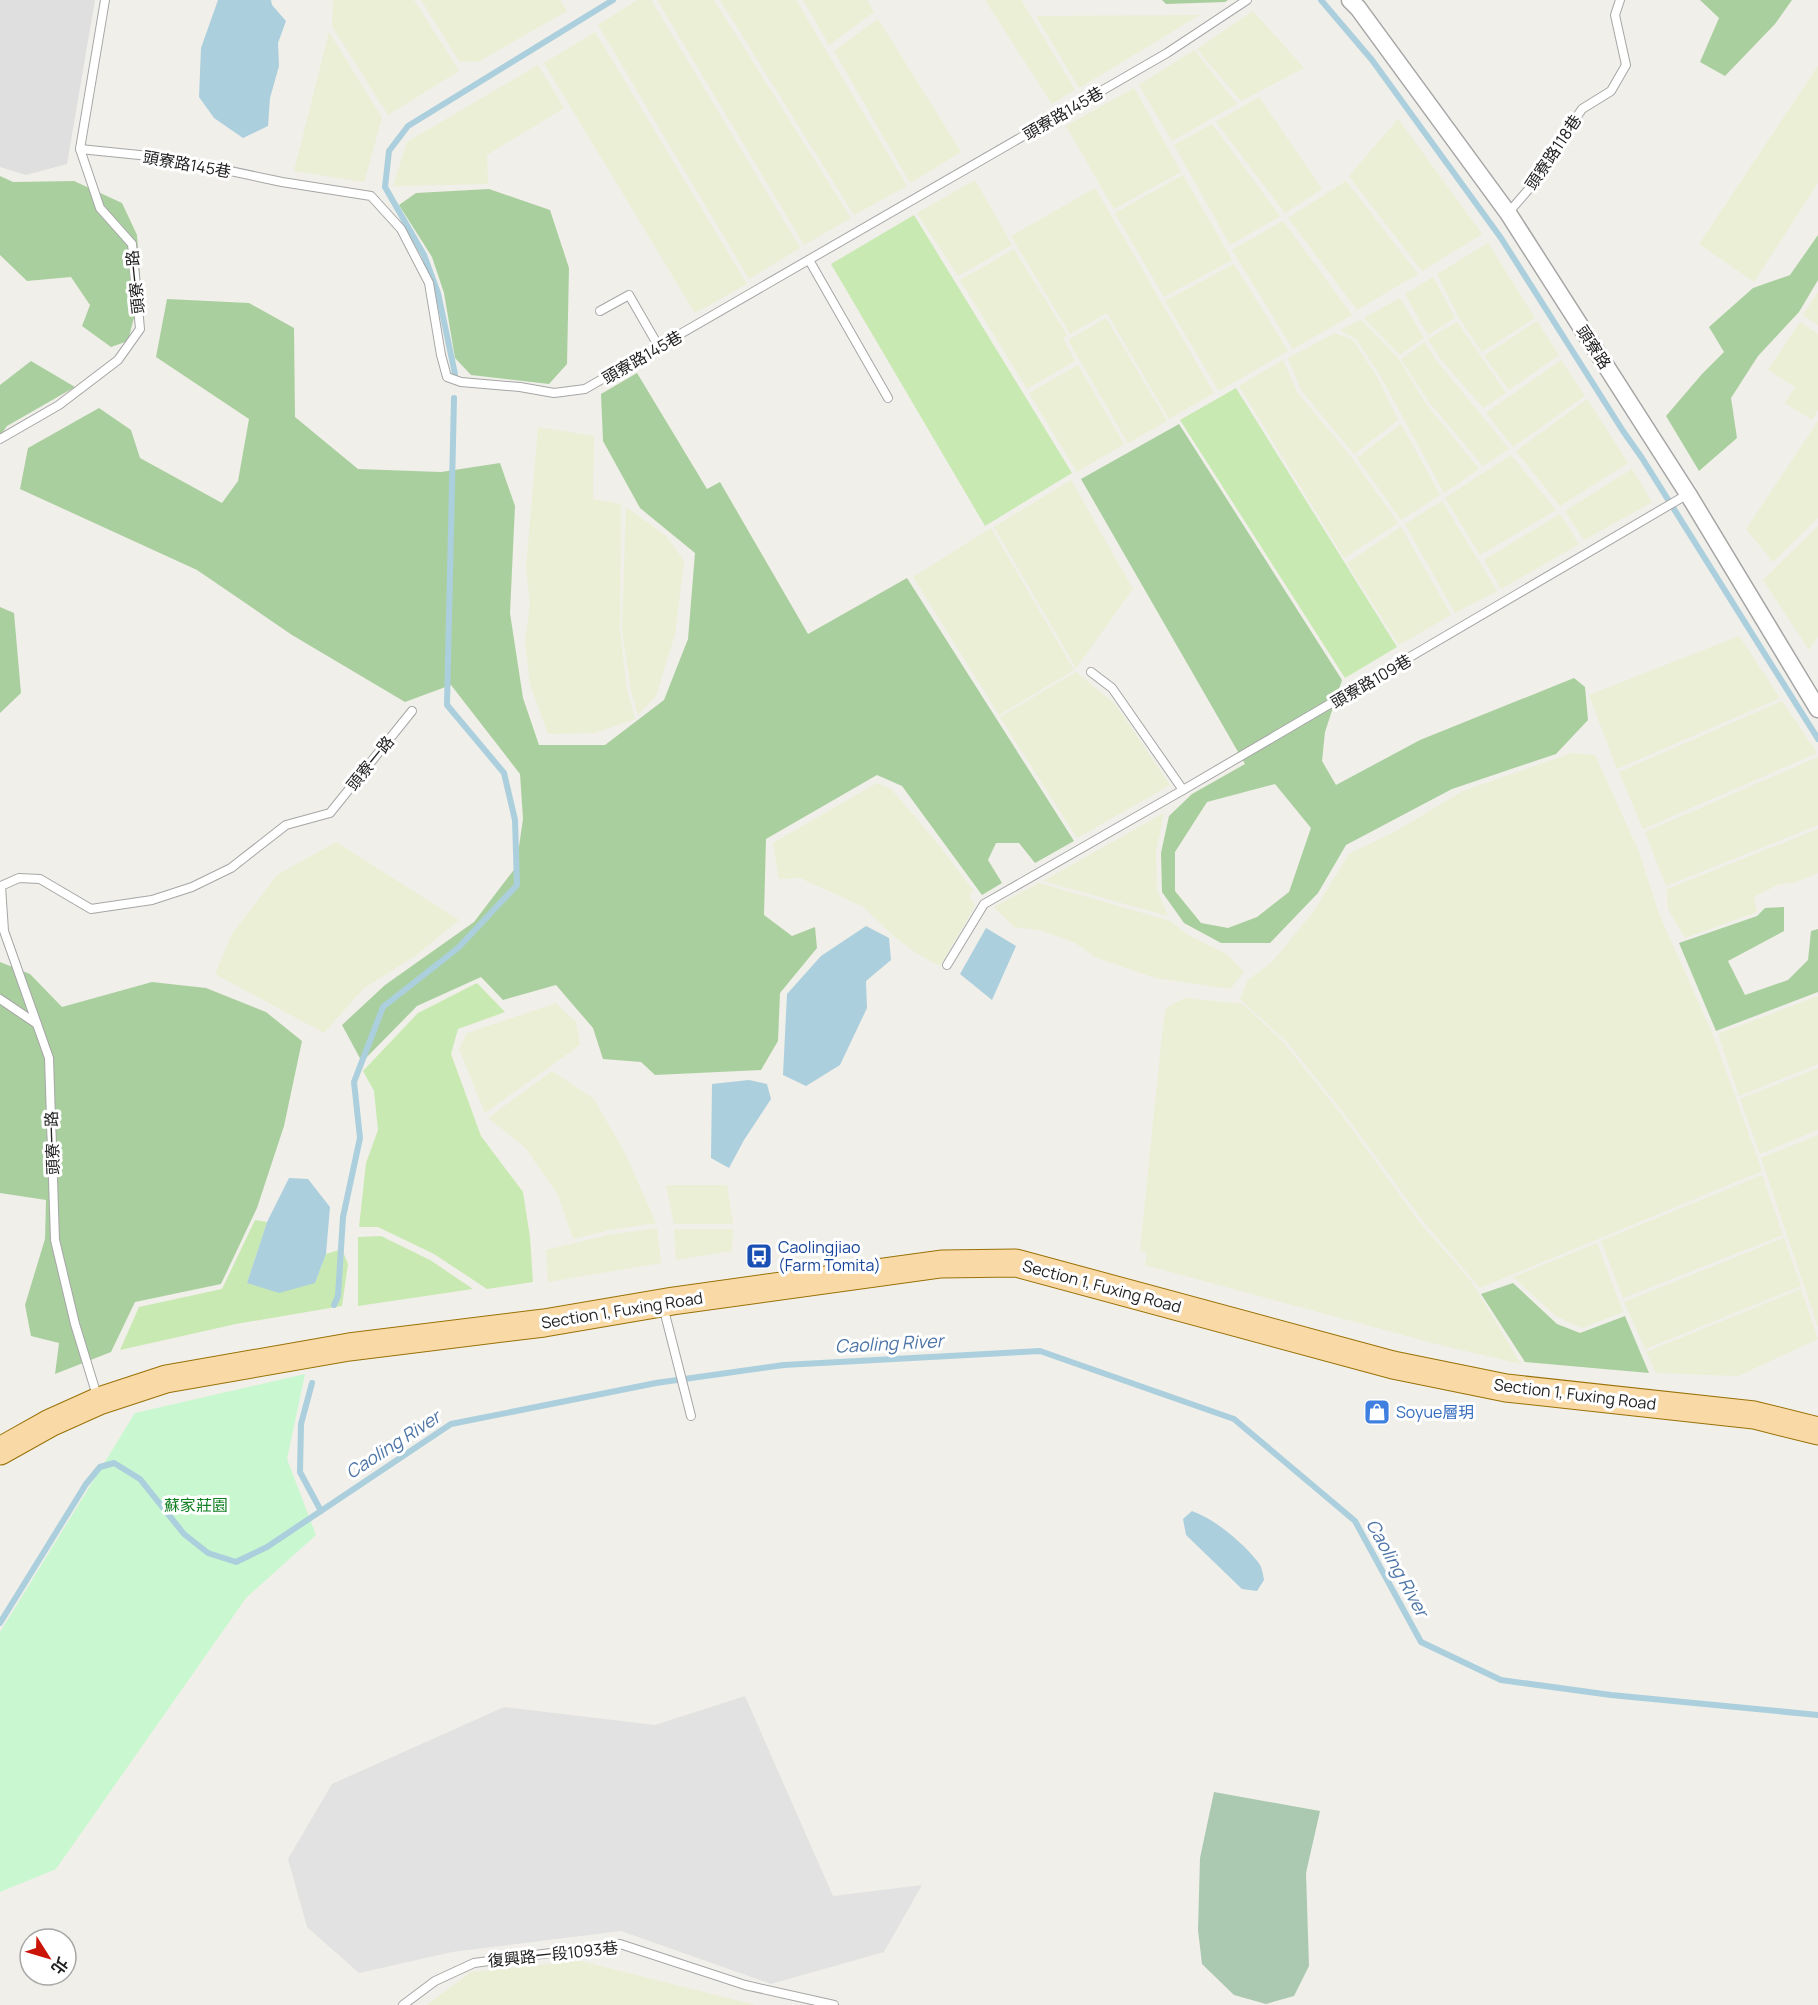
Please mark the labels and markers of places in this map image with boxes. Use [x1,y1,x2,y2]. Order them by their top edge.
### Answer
place label: Caolingjiao (Farm Tomita) [778,1236,881,1276]
bus stop icon: Caolingjiao (Farm Tomita) [744,1241,774,1271]
shop icon: Soyue層玥 [1362,1397,1392,1427]
place label: Soyue層玥 [1396,1401,1474,1423]

